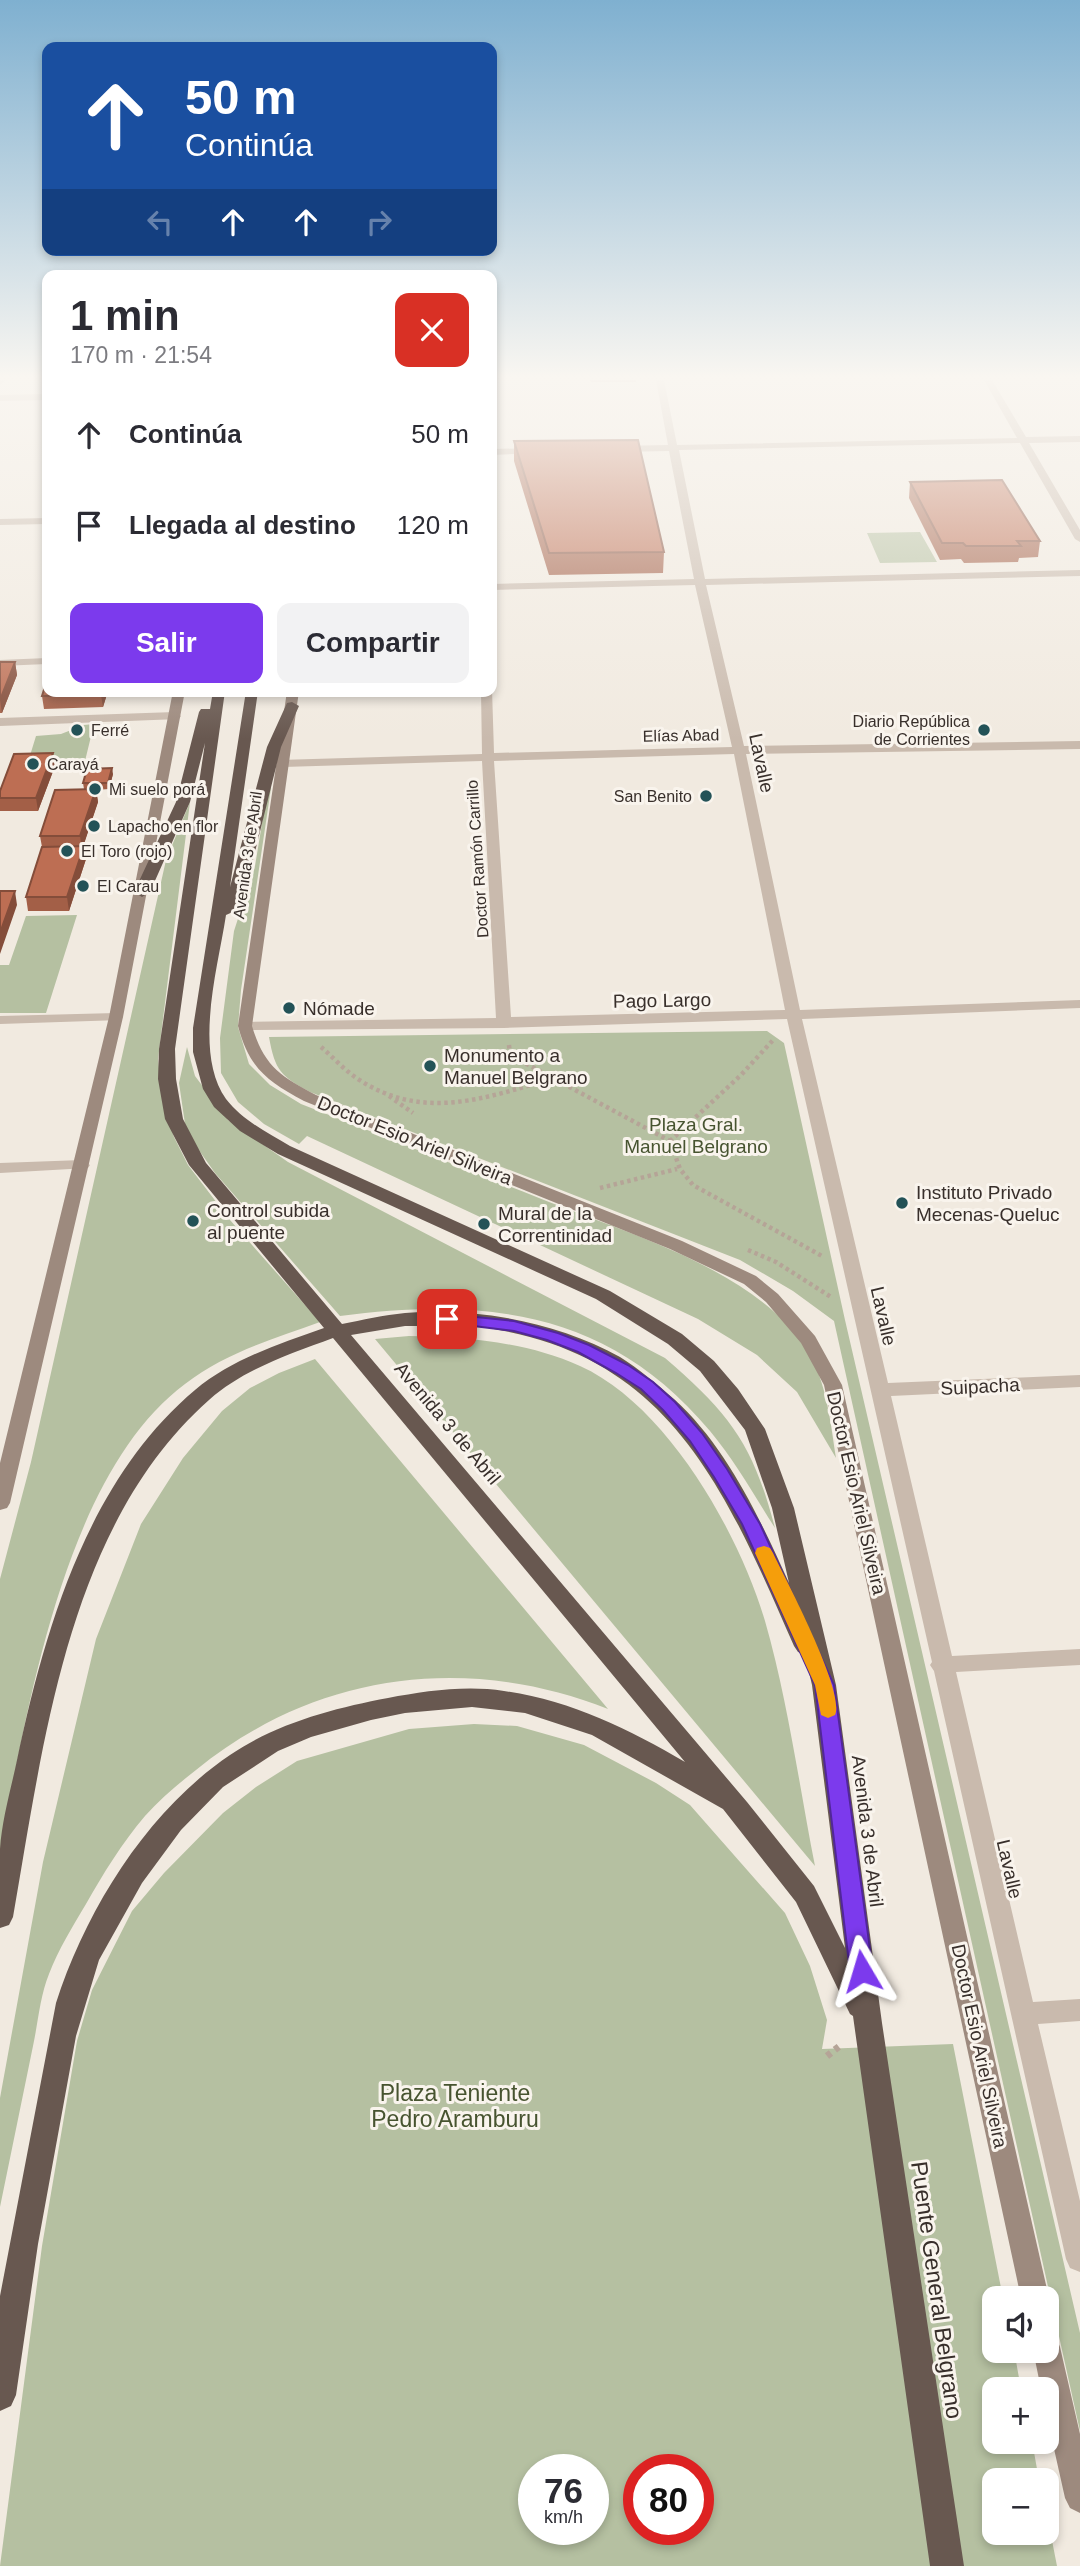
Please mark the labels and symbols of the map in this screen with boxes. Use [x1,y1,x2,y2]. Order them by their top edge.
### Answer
place label: Diario República de Corrientes [853,713,970,748]
marker: Ferré [69,722,85,738]
place label: Ferré [91,722,129,739]
marker: Diario República de Corrientes [976,722,992,738]
street label: Elías Abad [643,726,719,745]
street label: Lavalle [745,731,778,795]
marker: Carayá [25,756,41,772]
place label: Carayá [47,756,99,773]
street label: Doctor Ramón Carrillo [463,779,491,938]
marker: Mi suelo porá [87,781,103,797]
place label: Mi suelo porá [109,781,205,798]
place label: San Benito [614,788,692,805]
marker: San Benito [698,788,714,804]
street label: Avenida 3 de Abril [230,790,265,920]
marker: Lapacho en flor [86,818,102,834]
place label: Lapacho en flor [108,818,219,835]
marker: El Toro (rojo) [59,843,75,859]
place label: El Toro (rojo) [81,843,172,860]
marker: El Carau [75,878,91,894]
place label: El Carau [97,878,159,895]
street label: Pago Largo [613,989,711,1012]
place label: Nómade [303,998,375,1019]
marker: Nómade [281,1000,297,1016]
place label: Monumento a Manuel Belgrano [444,1045,588,1088]
marker: Monumento a Manuel Belgrano [422,1058,438,1074]
street label: Doctor Esio Ariel Silveira [314,1092,516,1189]
park label: Plaza Gral. Manuel Belgrano [624,1114,768,1157]
place label: Instituto Privado Mecenas-Queluc [916,1182,1060,1225]
marker: Instituto Privado Mecenas-Queluc [894,1195,910,1211]
place label: Control subida al puente [207,1200,330,1243]
place label: Mural de la Correntinidad [498,1203,612,1246]
marker: Control subida al puente [185,1213,201,1229]
marker: Mural de la Correntinidad [476,1216,492,1232]
street label: Lavalle [867,1284,901,1348]
pin [417,1289,477,1349]
street label: Avenida 3 de Abril [390,1358,505,1489]
street label: Suipacha [940,1374,1021,1399]
street label: Doctor Esio Ariel Silveira [823,1389,890,1597]
street label: Avenida 3 de Abril [848,1754,887,1908]
street label: Lavalle [993,1837,1027,1901]
position arrow [825,1934,899,2008]
street label: Doctor Esio Ariel Silveira [948,1942,1011,2150]
park label: Plaza Teniente Pedro Aramburu [371,2080,539,2132]
street label: Puente General Belgrano [906,2160,968,2420]
speed limit sign: 80 [623,2454,714,2545]

